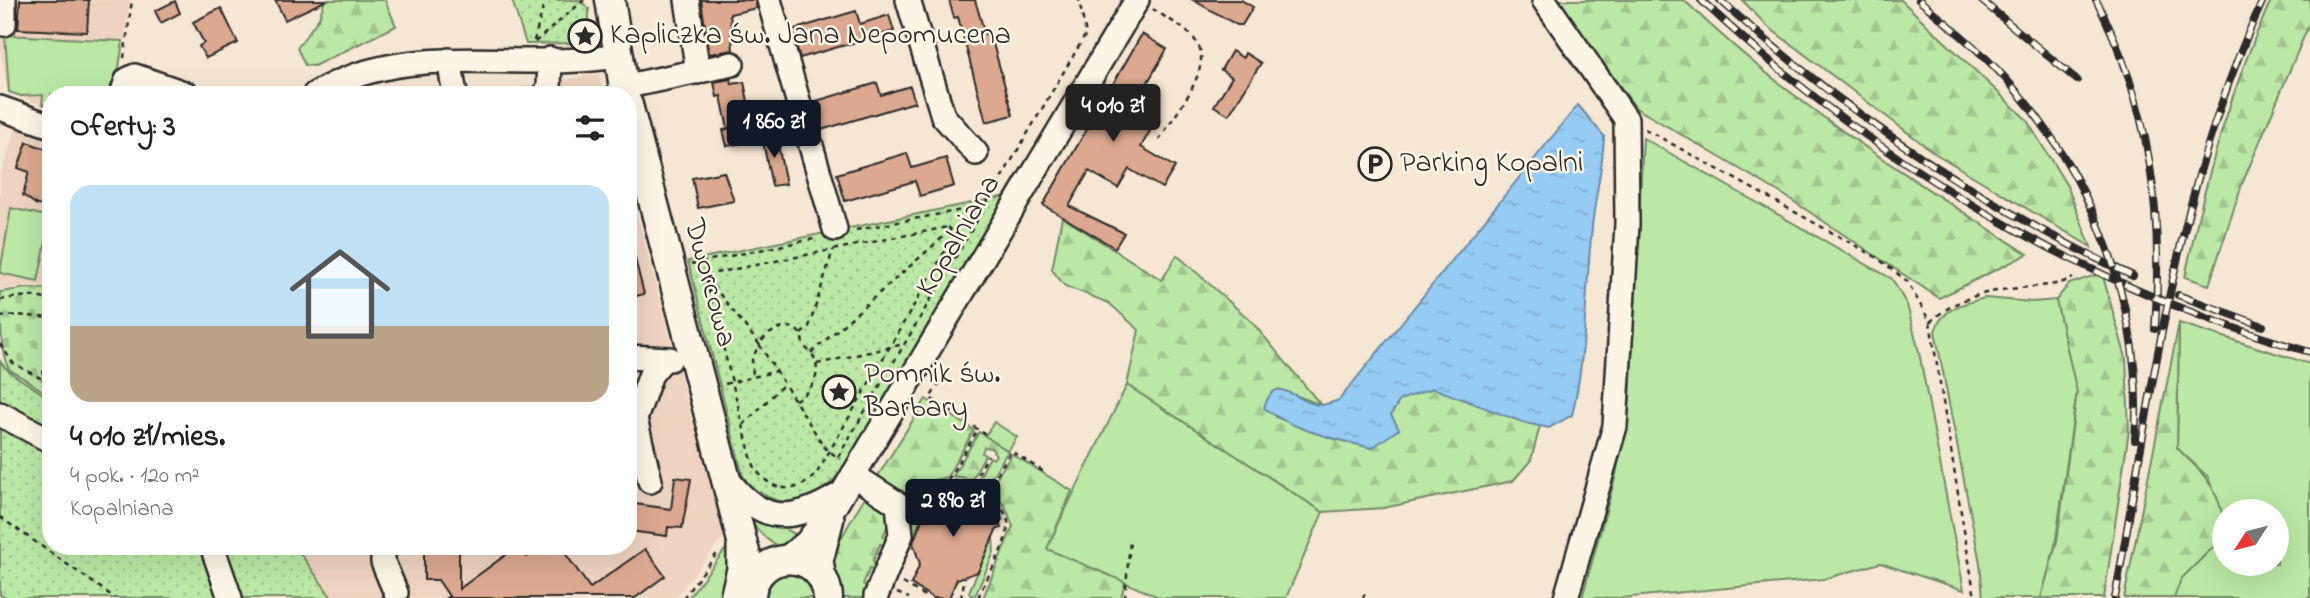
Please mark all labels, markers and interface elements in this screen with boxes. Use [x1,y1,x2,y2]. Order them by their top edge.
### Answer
place label: Kapliczka św. Jana Nepomucena [610,14,1011,58]
place icon: Kapliczka św. Jana Nepomucena [566,17,604,55]
pin: 4 010 zł [1041,85,1185,144]
text: 4 010 zł [1081,90,1145,123]
pin: 1 860 zł [702,100,846,160]
text: Oferty: 3 [70,106,176,150]
text: 1 860 zł [743,106,805,139]
icon: filters [571,109,609,147]
place label: Parking Kopalni [1400,142,1583,186]
parking icon: Parking Kopalni [1356,145,1394,183]
street label: Kopalniana [905,167,1013,305]
street label: Dworcowa [671,213,747,352]
icon: home [277,231,403,357]
place label: Pomnik św. Barbary [863,353,1000,431]
place icon: Pomnik św. Barbary [820,373,858,411]
text: 4 010 zł/mies. [70,416,225,460]
text: 4 pok. · 120 m² [70,460,199,493]
pin: 2 890 zł [881,480,1025,539]
text: 2 890 zł [921,485,985,518]
text: Kopalniana [70,493,174,526]
north arrow [2212,499,2289,576]
map controls [2212,499,2289,576]

